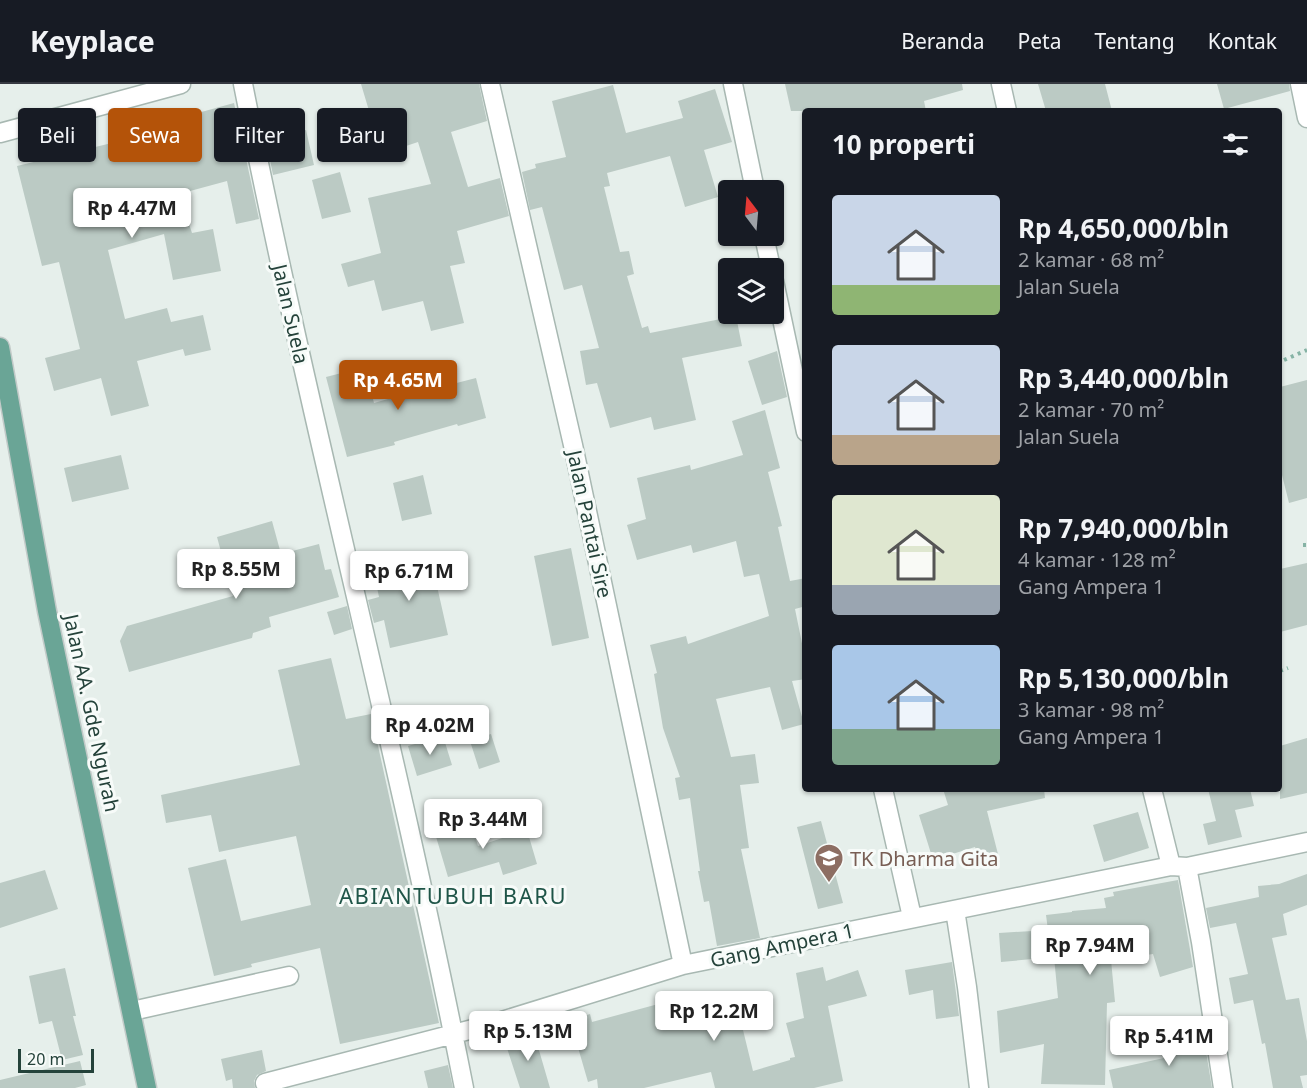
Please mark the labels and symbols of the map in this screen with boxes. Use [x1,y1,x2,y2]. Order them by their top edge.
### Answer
north arrow [718,180,784,246]
pin: Rp 4.47M [70,188,194,239]
street label: Jalan Suela [266,260,316,367]
pin: Rp 4.65M [336,360,460,411]
street label: Jalan Pantai Sire [561,446,619,600]
pin: Rp 8.55M [174,549,298,600]
pin: Rp 6.71M [347,551,471,602]
street label: Jalan AA. Gde Ngurah [57,610,126,814]
pin: Rp 4.02M [368,705,492,756]
pin: Rp 3.44M [421,799,545,850]
school or university icon: TK Dharma Gita [813,842,845,884]
place label: TK Dharma Gita [850,845,998,872]
district label: ABIANTUBUH BARU [339,880,567,910]
street label: Gang Ampera 1 [708,917,856,973]
pin: Rp 7.94M [1028,925,1152,976]
pin: Rp 12.2M [652,991,776,1042]
pin: Rp 5.13M [466,1011,590,1062]
pin: Rp 5.41M [1107,1016,1231,1067]
scale bar [18,1046,94,1074]

